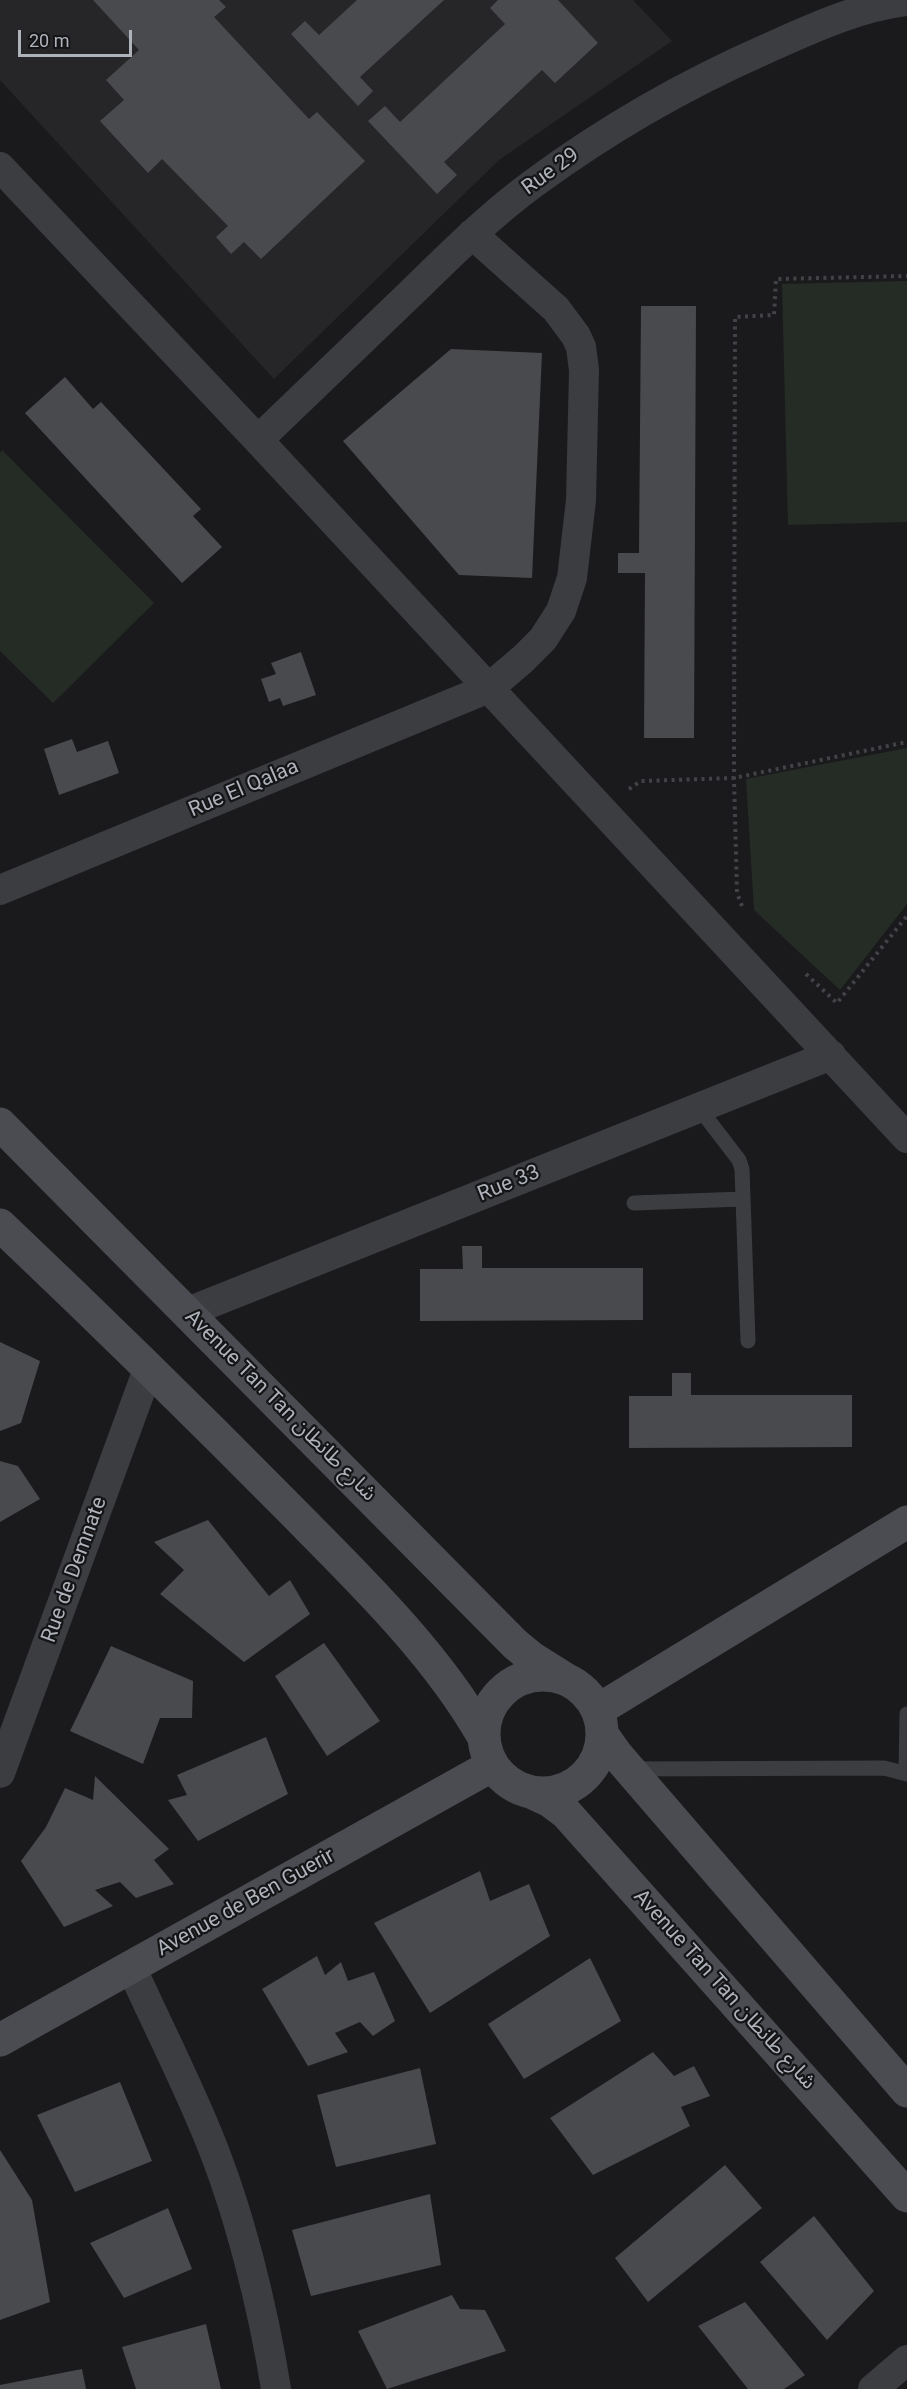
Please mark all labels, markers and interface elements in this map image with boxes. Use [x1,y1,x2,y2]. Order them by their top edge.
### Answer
scale bar [21,18,135,56]
text: 20 m [29,30,69,51]
street label: Rue 29 [518,143,584,201]
street label: Rue El Qalaa [185,755,303,823]
street label: Rue 33 [474,1160,544,1208]
street label: Avenue Tan Tan شارع طانطان [179,1305,381,1507]
street label: Rue de Demnate [37,1494,113,1646]
street label: Avenue de Ben Guerir [153,1844,339,1962]
street label: Avenue Tan Tan شارع طانطان [627,1885,821,2095]

